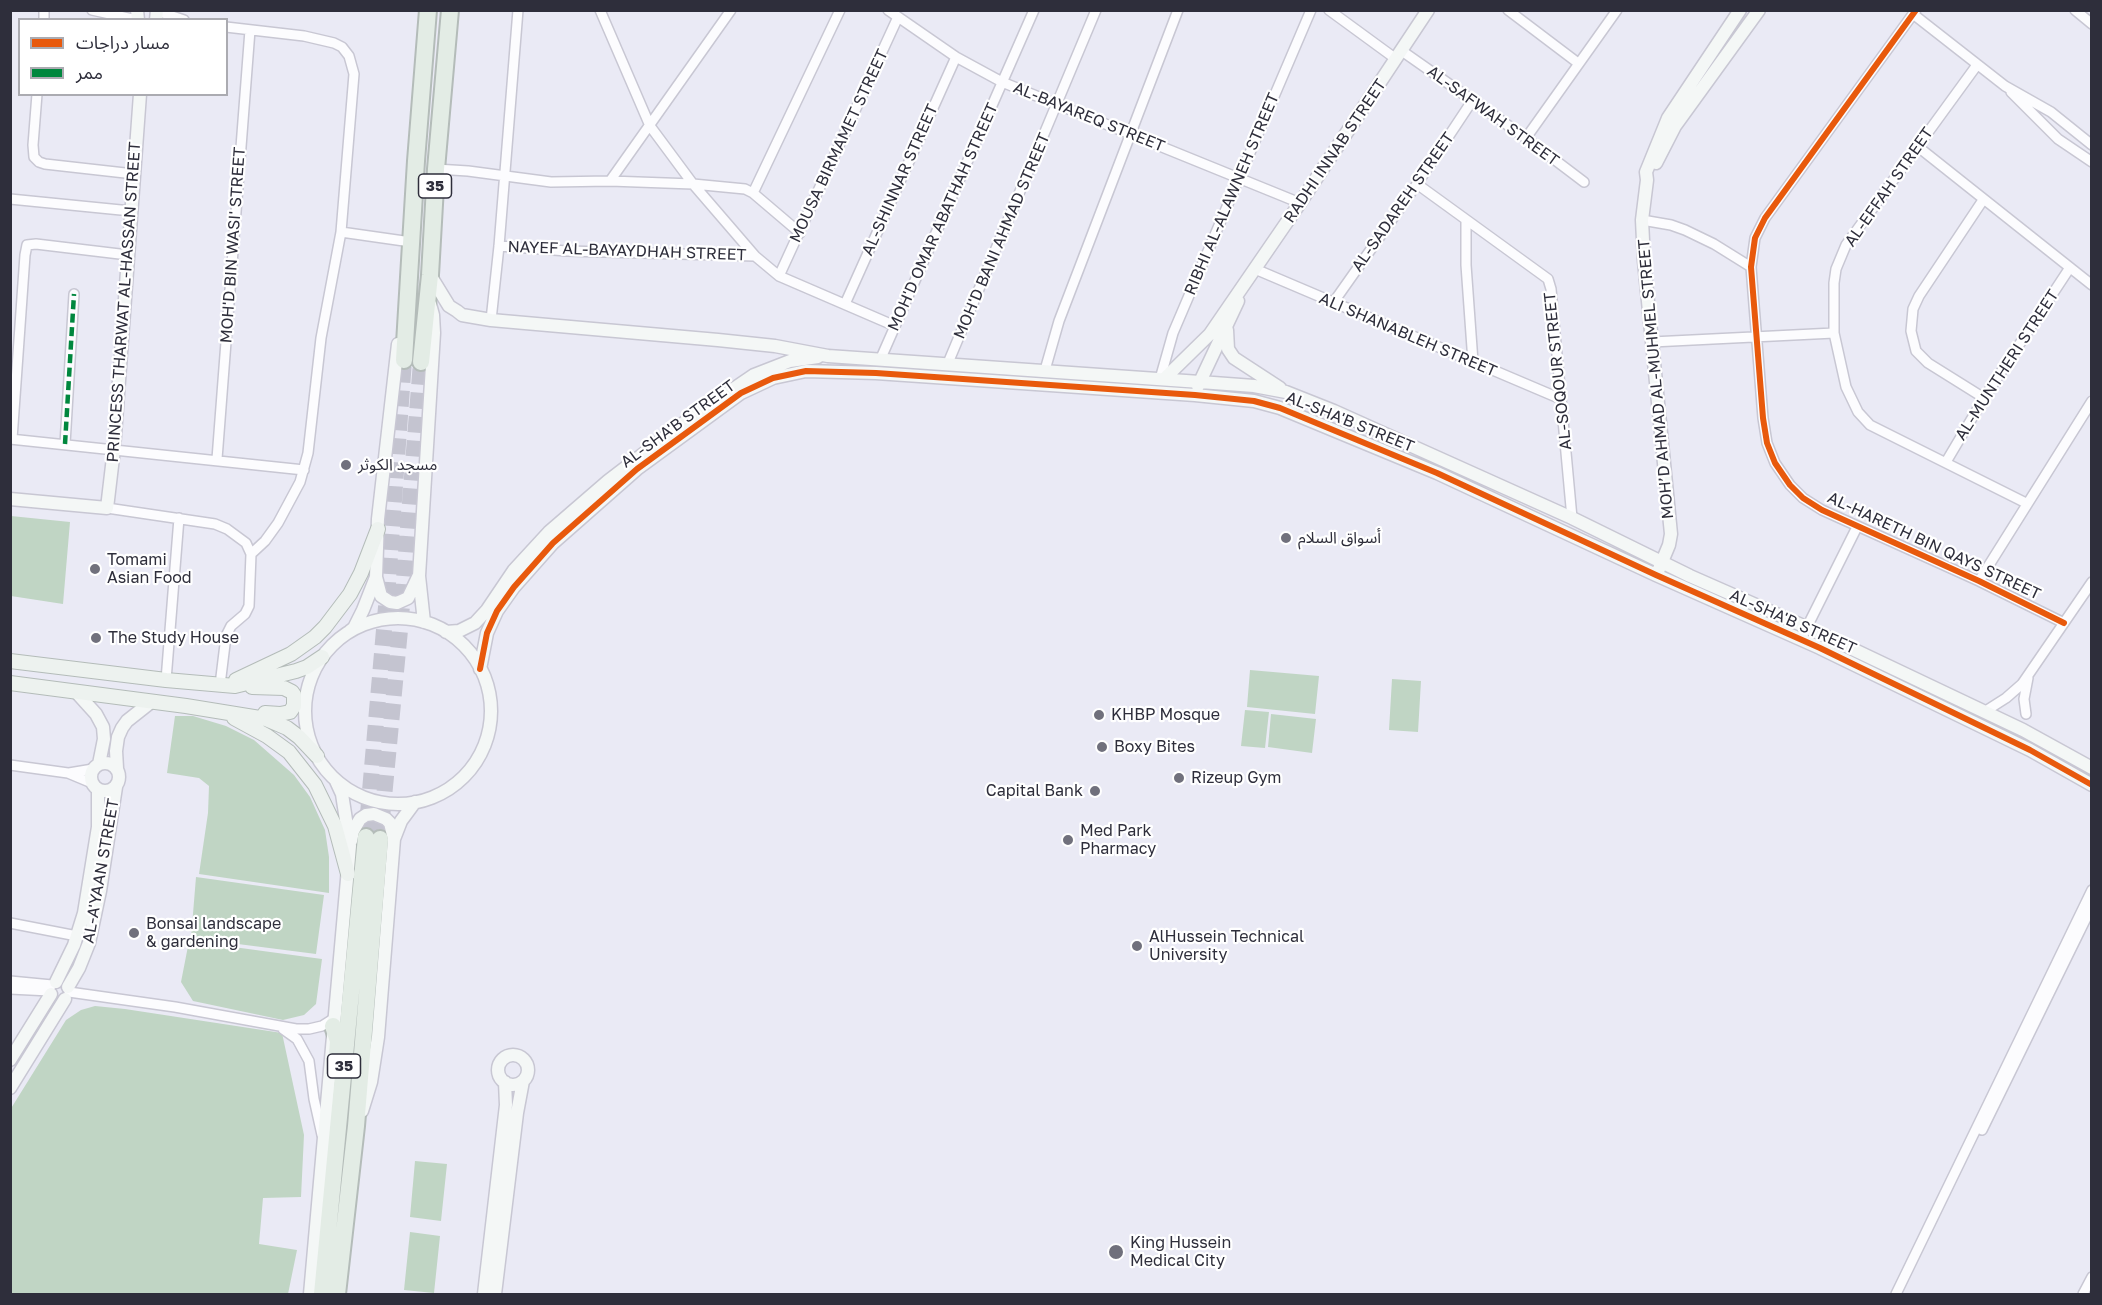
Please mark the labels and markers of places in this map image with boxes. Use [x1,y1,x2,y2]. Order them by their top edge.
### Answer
place label: مسجد الكوثر [358,455,437,475]
marker: مسجد الكوثر [339,458,353,472]
place label: أسواق السلام [1298,528,1381,548]
marker: أسواق السلام [1279,531,1293,545]
place label: Tomami Asian Food [107,550,192,588]
marker: Tomami Asian Food [88,562,102,576]
place label: The Study House [108,628,239,648]
marker: The Study House [89,631,103,645]
place label: KHBP Mosque [1111,705,1220,725]
marker: KHBP Mosque [1092,708,1106,722]
place label: Boxy Bites [1114,737,1195,757]
marker: Boxy Bites [1095,740,1109,754]
place label: Rizeup Gym [1191,768,1282,788]
marker: Rizeup Gym [1172,771,1186,785]
place label: Capital Bank [986,781,1083,801]
marker: Capital Bank [1088,784,1102,798]
place label: Med Park Pharmacy [1080,821,1156,859]
marker: Med Park Pharmacy [1061,833,1075,847]
place label: Bonsai landscape & gardening [146,914,281,952]
marker: Bonsai landscape & gardening [127,926,141,940]
place label: AlHussein Technical University [1149,927,1304,965]
marker: AlHussein Technical University [1130,939,1144,953]
place label: King Hussein Medical City [1130,1233,1231,1271]
marker: King Hussein Medical City [1107,1243,1125,1261]

